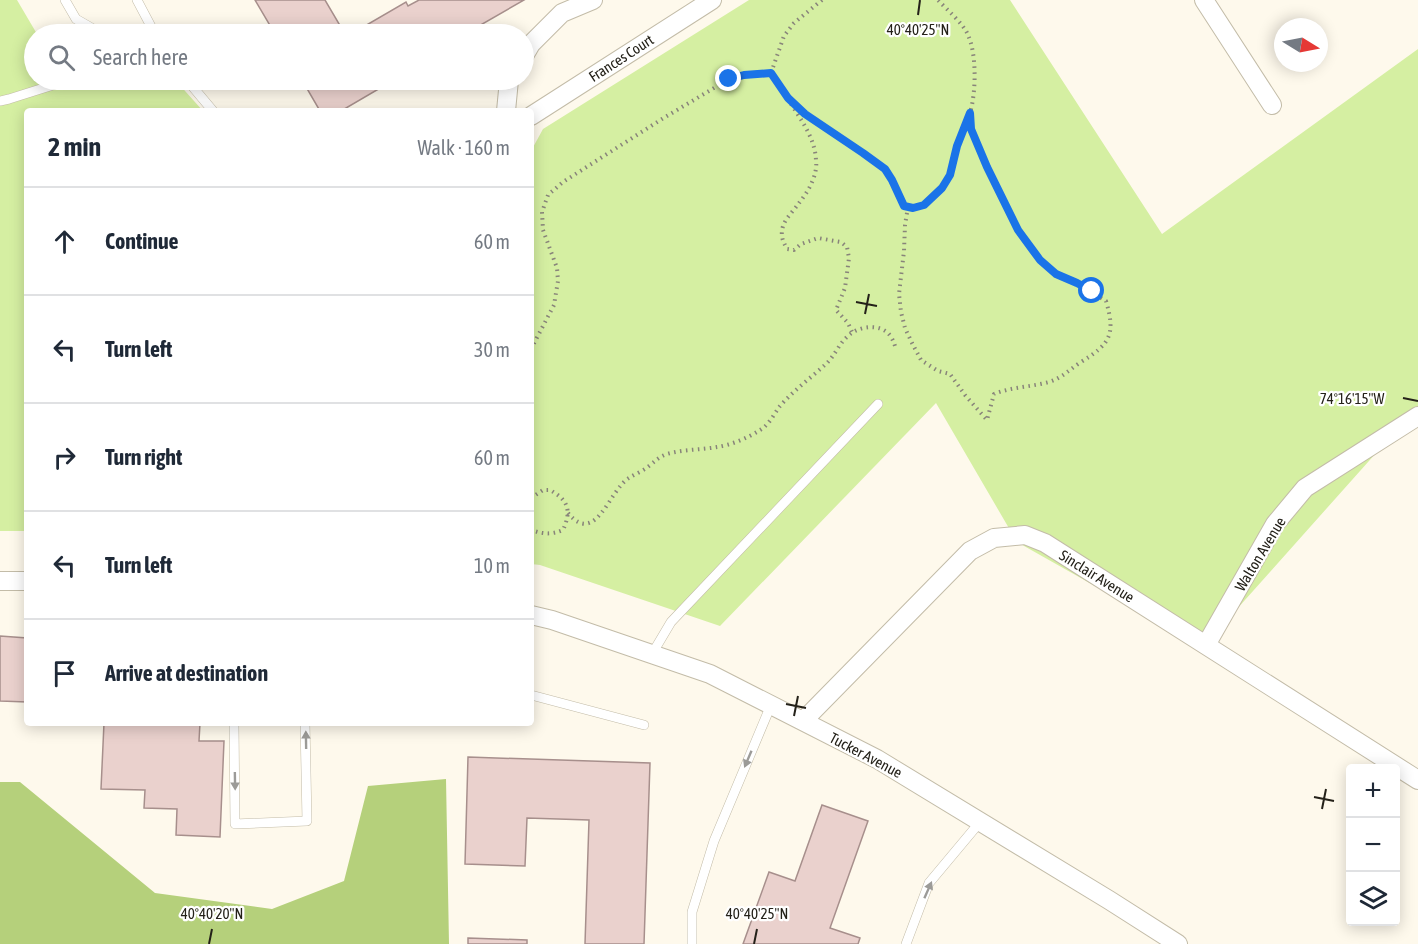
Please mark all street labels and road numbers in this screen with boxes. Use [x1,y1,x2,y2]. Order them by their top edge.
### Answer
street label: Frances Court [586,31,656,85]
street label: Walton Avenue [1231,514,1289,594]
street label: Sinclair Avenue [1056,546,1138,606]
street label: Tucker Avenue [827,729,905,781]

